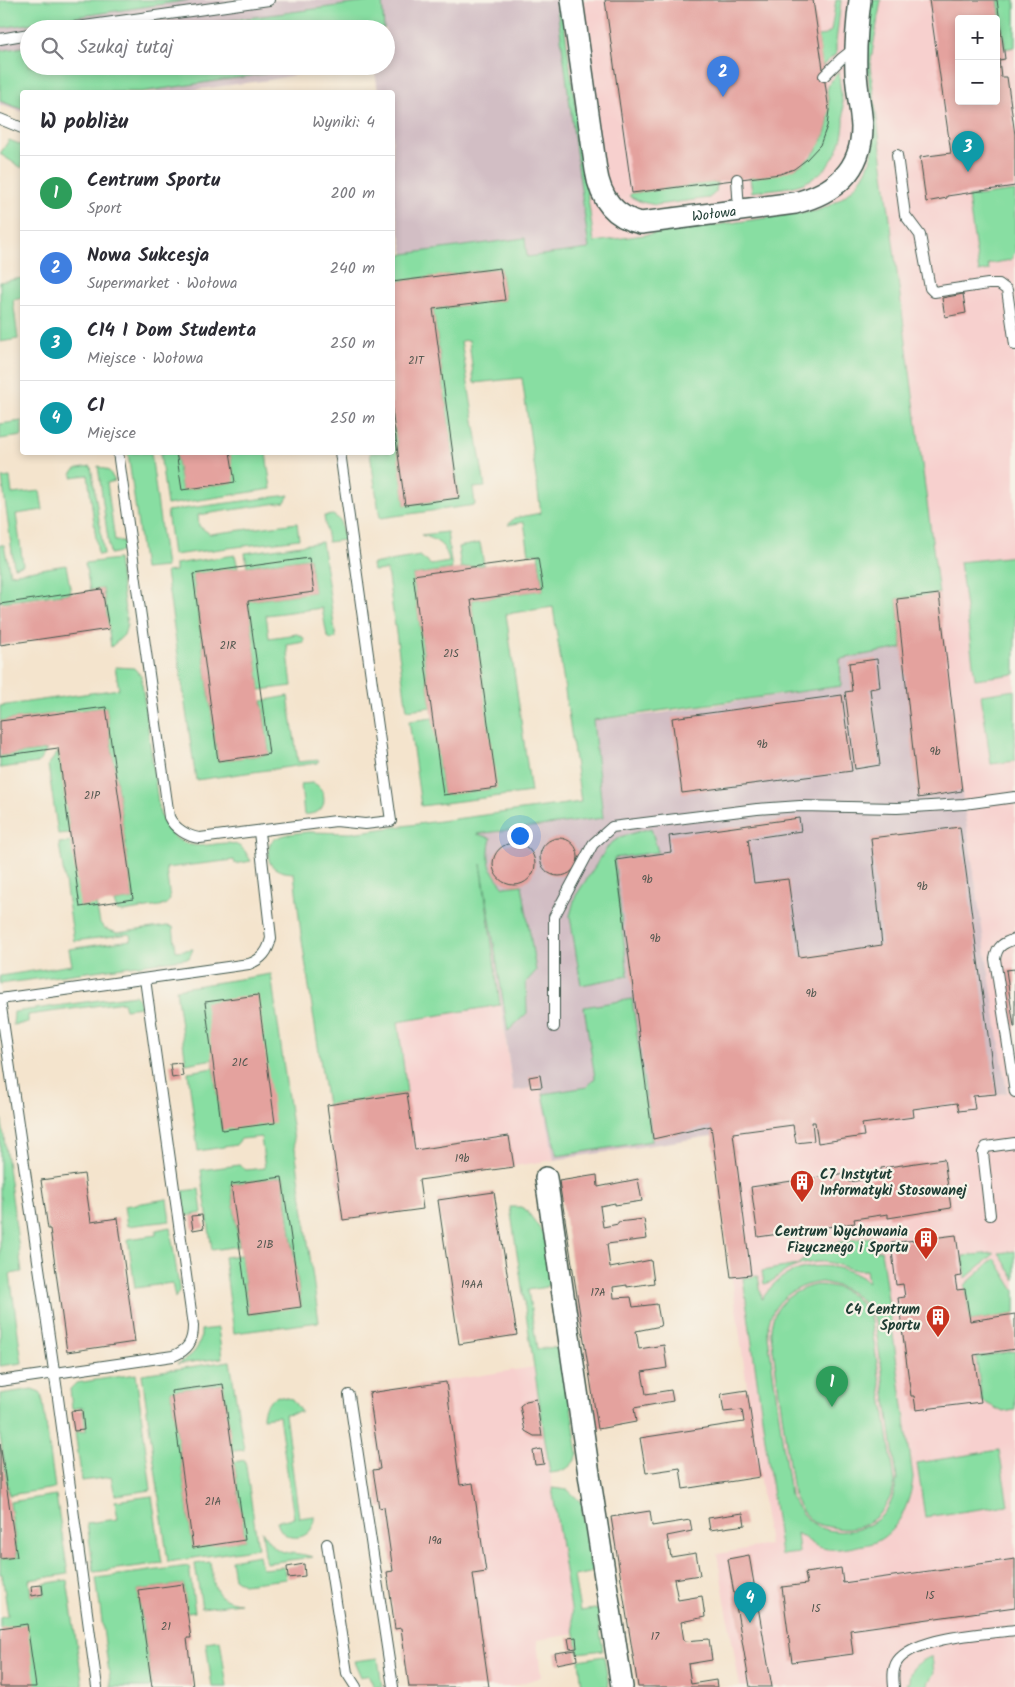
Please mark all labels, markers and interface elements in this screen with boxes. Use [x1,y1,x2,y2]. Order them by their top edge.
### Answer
map controls [955,15,1000,105]
button: + [955,15,1000,60]
search box [20,20,395,75]
text: Szukaj tutaj [78,33,173,63]
icon: search [38,34,66,62]
pin: 2 [707,56,739,97]
button: − [955,60,1000,105]
text: W pobliżu [40,106,128,139]
text: Wyniki: 4 [312,110,375,135]
pin: 3 [952,131,984,172]
text: Centrum Sportu [87,166,220,196]
text: 1 [54,181,58,206]
text: 200 m [331,181,375,206]
text: Sport [87,196,122,221]
street label: Wołowa [691,201,738,228]
text: Nowa Sukcesja [87,241,209,271]
text: 2 [51,256,61,281]
text: 240 m [330,256,375,281]
text: Supermarket · Wołowa [87,271,237,296]
text: C14 I Dom Studenta [87,316,256,346]
text: 3 [52,331,60,356]
text: 250 m [330,331,375,356]
text: Miejsce · Wołowa [87,346,204,371]
house number: 21T [408,352,425,370]
text: C1 [87,391,104,421]
text: 4 [52,406,60,431]
text: 250 m [330,406,375,431]
text: Miejsce [87,421,136,446]
house number: 21R [220,637,237,655]
house number: 21S [443,645,459,663]
house number: 9b [756,736,768,754]
house number: 9b [929,743,941,761]
house number: 21P [84,787,101,805]
your location [507,823,533,849]
house number: 9b [641,871,653,889]
house number: 9b [916,878,928,896]
house number: 9b [649,930,661,948]
house number: 9b [805,985,817,1003]
house number: 21C [232,1054,249,1072]
house number: 19b [455,1150,470,1168]
place label: C7 Instytut Informatyki Stosowanej [820,1164,968,1202]
building icon: C7 Instytut Informatyki Stosowanej [789,1169,815,1203]
place label: Centrum Wychowania Fizycznego i Sportu [775,1221,908,1259]
building icon: Centrum Wychowania Fizycznego i Sportu [913,1226,939,1260]
house number: 21B [257,1236,273,1254]
house number: 19AA [461,1276,483,1294]
house number: 17A [590,1284,606,1302]
place label: C4 Centrum Sportu [845,1299,921,1337]
building icon: C4 Centrum Sportu [925,1304,951,1338]
pin: 1 [816,1366,848,1407]
house number: 21A [205,1493,222,1511]
house number: 19a [428,1532,442,1550]
pin: 4 [734,1582,766,1623]
house number: 15 [925,1587,936,1605]
house number: 15 [811,1600,822,1618]
house number: 21 [161,1618,171,1636]
house number: 17 [651,1628,660,1646]

